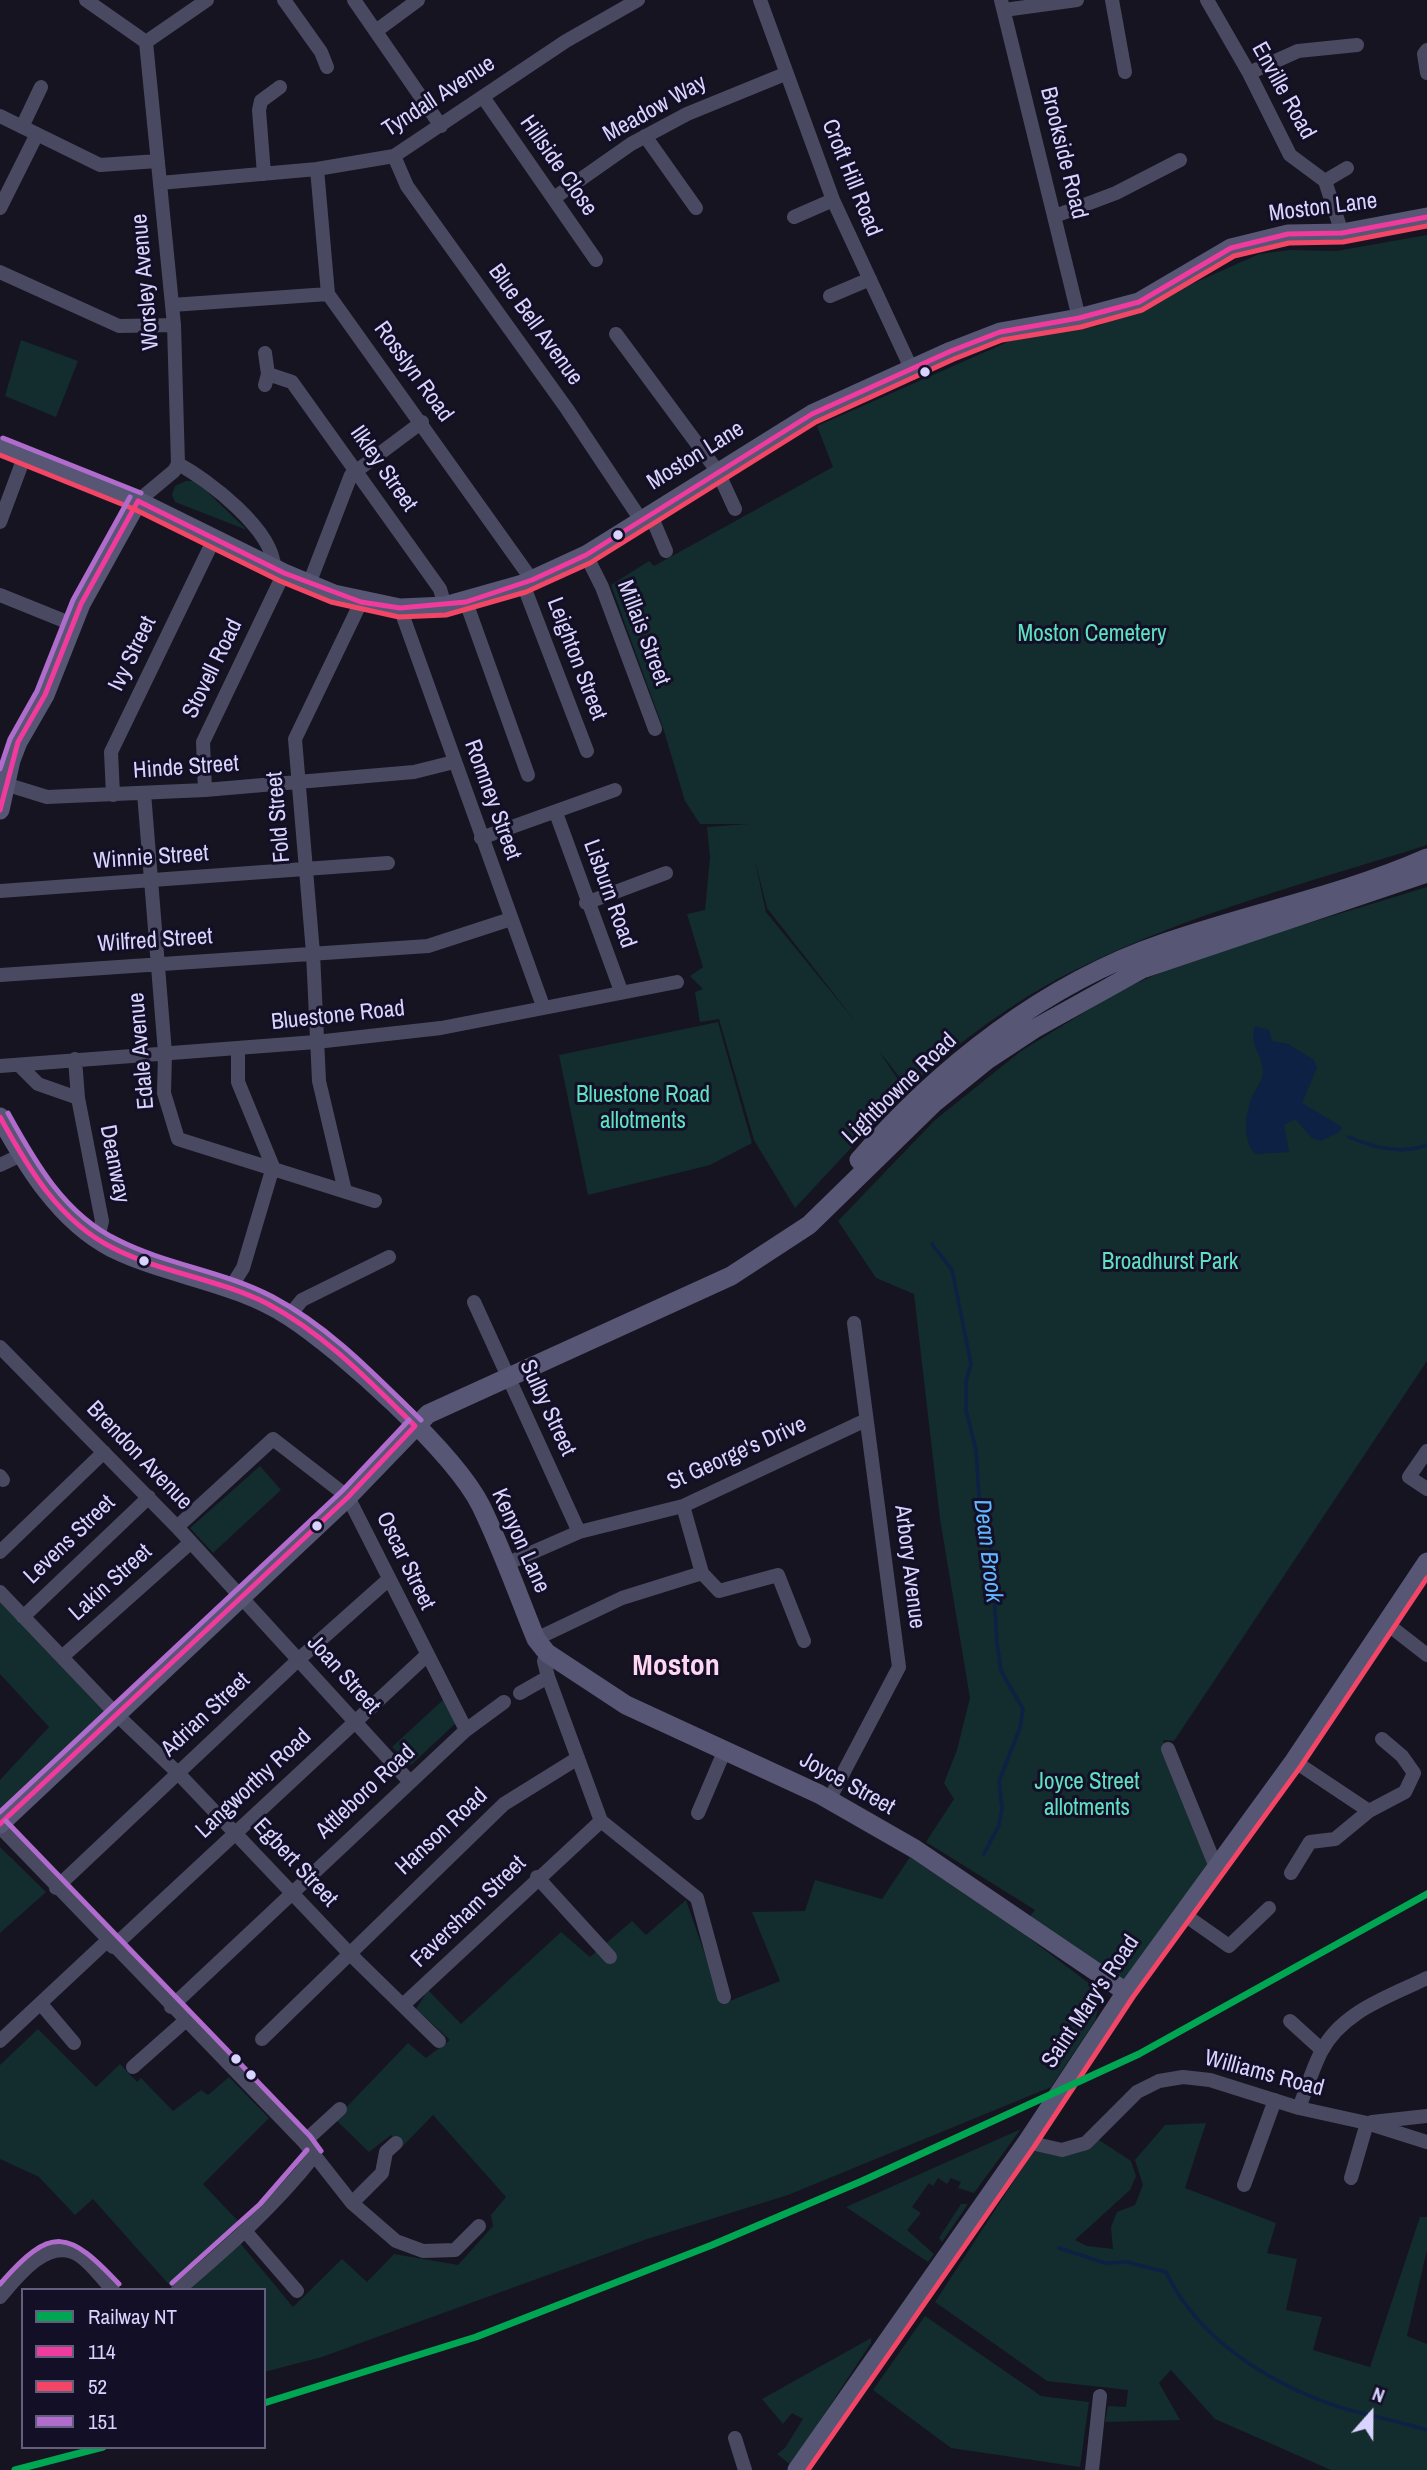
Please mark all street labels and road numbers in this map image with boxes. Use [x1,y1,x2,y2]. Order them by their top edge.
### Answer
street label: Enville Road [1245,38,1321,144]
street label: Tyndall Avenue [378,50,500,144]
street label: Meadow Way [599,69,711,149]
street label: Brookside Road [1033,84,1093,222]
street label: Hillside Close [513,110,603,222]
street label: Croft Hill Road [815,115,887,241]
street label: Moston Lane [1267,188,1379,228]
street label: Worsley Avenue [126,213,166,351]
street label: Blue Bell Avenue [482,259,588,391]
street label: Rosslyn Road [367,316,459,428]
street label: Moston Lane [642,415,750,497]
street label: Ilkley Street [343,421,423,517]
street label: Millais Street [610,577,676,689]
street label: Leighton Street [540,594,612,724]
street label: Ivy Street [103,612,163,696]
street label: Stovell Road [177,615,249,723]
street label: Romney Street [458,736,526,864]
street label: Hinde Street [132,751,240,785]
street label: Fold Street [261,770,297,864]
street label: Lisburn Road [577,836,641,952]
street label: Winnie Street [93,840,209,876]
street label: Wilfred Street [97,923,213,959]
street label: Edale Avenue [123,991,161,1111]
street label: Bluestone Road [270,995,406,1037]
street label: Lightbowne Road [837,1028,963,1150]
street label: Deanway [93,1123,135,1205]
street label: Sulby Street [513,1356,581,1460]
street label: Brendon Avenue [80,1396,198,1516]
street label: St George's Drive [663,1411,811,1497]
street label: Kenyon Lane [485,1485,555,1597]
street label: Levens Street [19,1490,121,1590]
street label: Arbory Avenue [888,1504,930,1630]
street label: Oscar Street [369,1507,441,1615]
street label: Lakin Street [64,1539,158,1627]
street label: Joan Street [300,1630,386,1720]
street label: Adrian Street [156,1667,256,1763]
street label: Langworthy Road [191,1724,317,1844]
street label: Attleboro Road [311,1739,421,1845]
street label: Joyce Street [794,1747,900,1821]
street label: Hanson Road [390,1783,494,1881]
street label: Egbert Street [247,1813,343,1913]
street label: Faversham Street [406,1850,532,1974]
street label: Saint Mary's Road [1036,1930,1146,2074]
street label: Williams Road [1201,2045,1327,2103]

